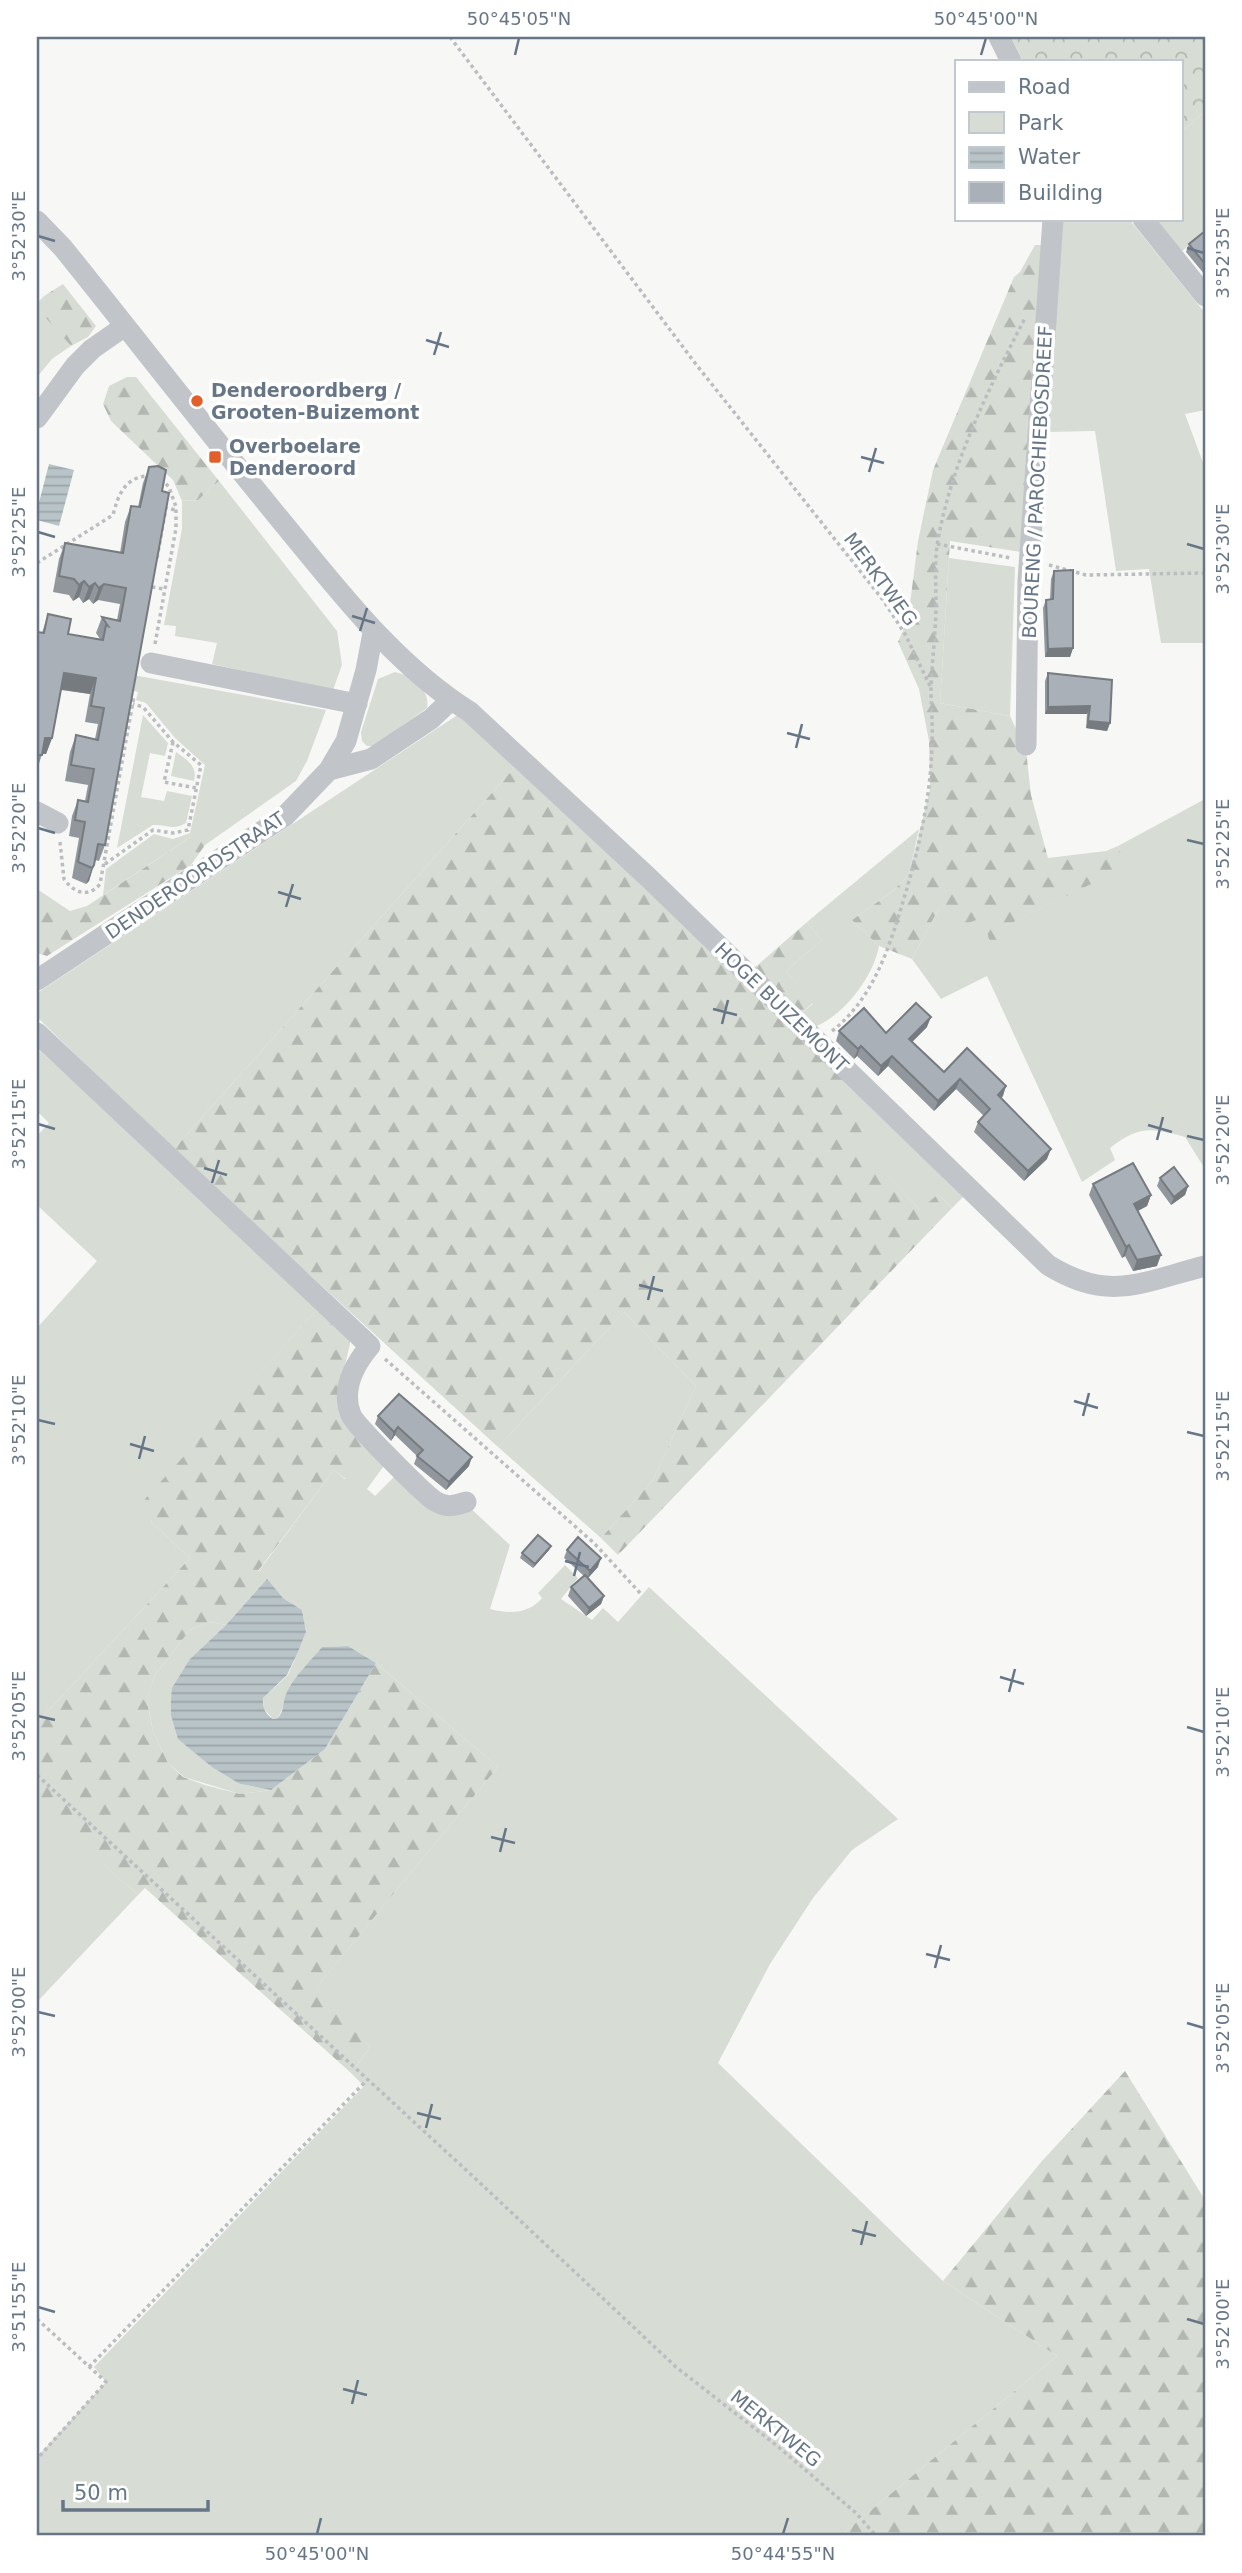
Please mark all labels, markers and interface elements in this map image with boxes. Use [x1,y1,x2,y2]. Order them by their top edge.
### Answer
text: 50°45'05"N [467,8,571,29]
text: 50°45'00"N [934,8,1038,29]
legend [955,60,1182,220]
text: Road [1018,75,1071,99]
text: Park [1018,111,1064,135]
text: Water [1018,145,1080,169]
text: Building [1018,181,1103,205]
text: 3°52'30"E [8,191,29,281]
text: 3°52'35"E [1212,208,1233,298]
street label: BOURENG / PAROCHIEBOSDREEF [1018,325,1056,639]
place label: Denderoordberg / Grooten-Buizemont [211,379,419,423]
marker: Denderoordberg / Grooten-Buizemont [189,393,205,409]
place label: Overboelare Denderoord [229,435,361,479]
marker: Overboelare Denderoord [207,449,223,465]
text: 3°52'25"E [8,487,29,577]
text: 3°52'30"E [1212,504,1233,594]
street label: MERKTWEG [840,528,922,630]
text: 3°52'20"E [8,783,29,873]
text: 3°52'25"E [1212,799,1233,889]
street label: DENDEROORDSTRAAT [101,807,289,943]
street label: HOGE BUIZEMONT [711,938,853,1077]
text: 3°52'15"E [8,1079,29,1169]
text: 3°52'20"E [1212,1095,1233,1185]
text: 3°52'10"E [8,1375,29,1465]
text: 3°52'15"E [1212,1391,1233,1481]
text: 3°52'05"E [8,1671,29,1761]
text: 3°52'10"E [1212,1687,1233,1777]
text: 3°52'00"E [8,1967,29,2057]
text: 3°52'05"E [1212,1983,1233,2073]
text: 3°51'55"E [8,2262,29,2352]
text: 3°52'00"E [1212,2279,1233,2369]
street label: MERKTWEG [726,2385,826,2471]
scale bar [63,2468,208,2512]
text: 50 m [74,2481,128,2505]
text: 50°45'00"N [265,2543,369,2564]
text: 50°44'55"N [731,2543,835,2564]

